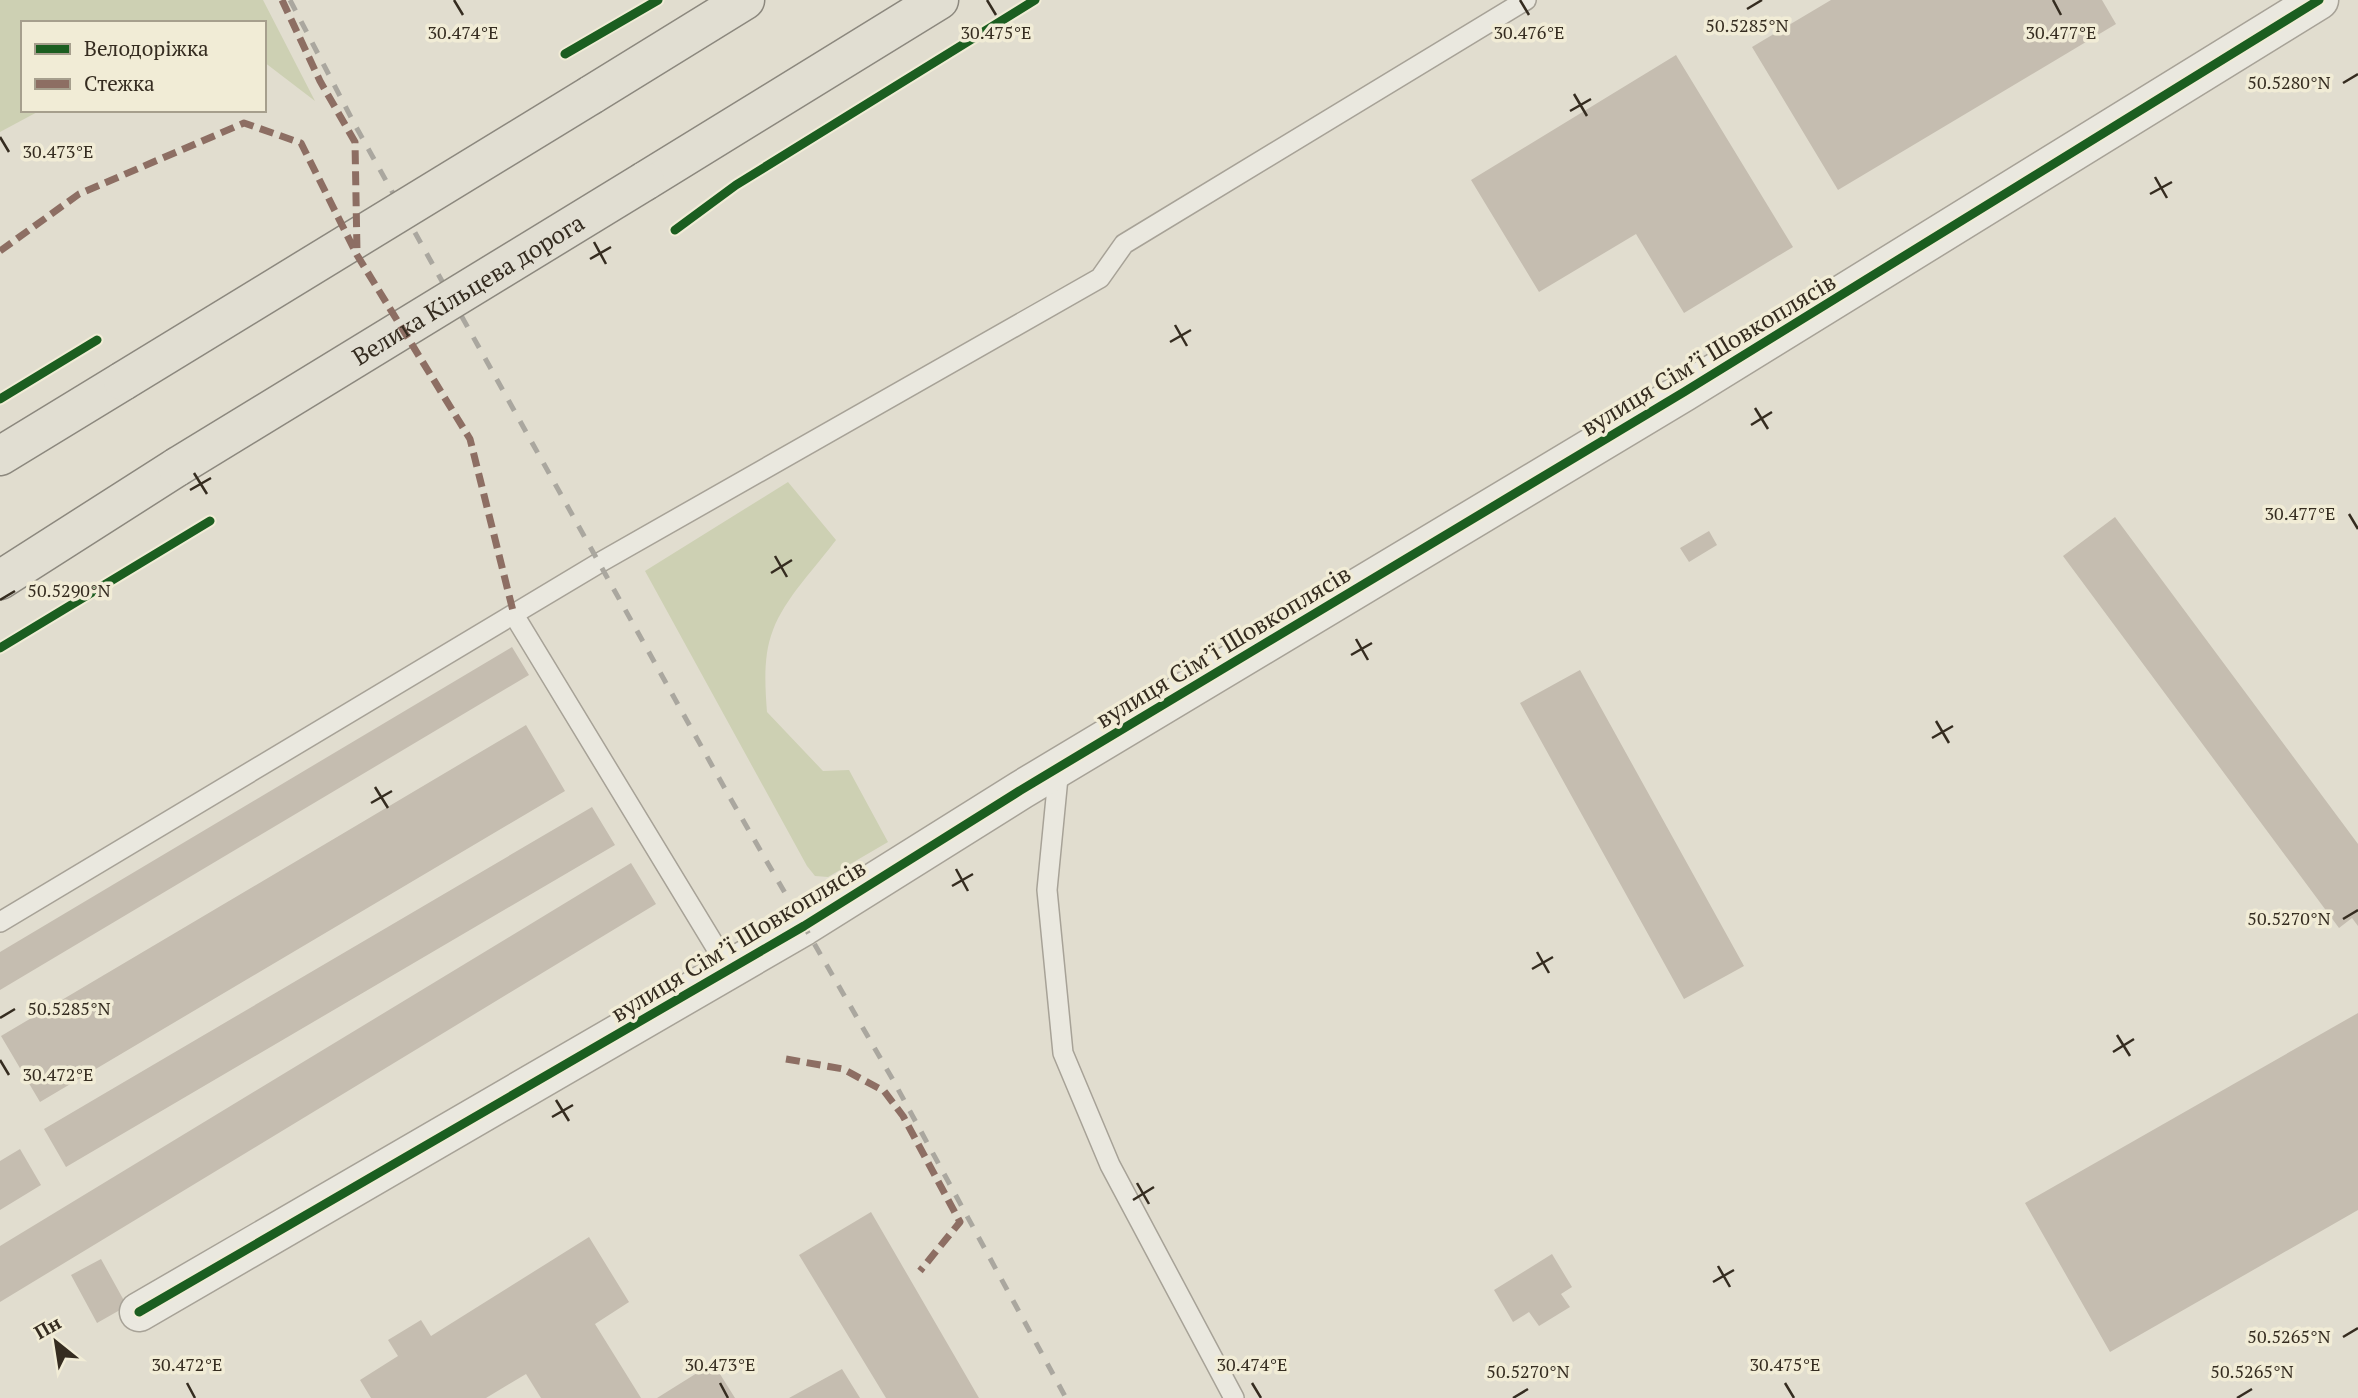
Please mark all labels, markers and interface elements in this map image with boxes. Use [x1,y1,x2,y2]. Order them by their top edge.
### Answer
text: 50.5285°N [1705,13,1789,37]
text: 30.474°E [427,20,499,44]
text: 30.475°E [960,20,1032,44]
text: 30.476°E [1493,20,1565,44]
text: 30.477°E [2025,20,2097,44]
legend [21,21,266,112]
text: Велодоріжка [84,34,209,62]
text: Стежка [84,69,155,97]
text: 50.5280°N [2247,70,2331,94]
text: 30.473°E [22,139,94,163]
street label: Велика Кільцева дорога [346,206,590,372]
street label: вулиця Сімʼї Шовкоплясів [1575,265,1841,443]
text: 30.477°E [2264,501,2336,525]
street label: вулиця Сімʼї Шовкоплясів [1090,557,1356,735]
text: 50.5290°N [27,578,111,602]
street label: вулиця Сімʼї Шовкоплясів [605,851,871,1029]
text: 50.5270°N [2247,906,2331,930]
text: 50.5285°N [27,996,111,1020]
text: 30.472°E [22,1062,94,1086]
north arrow [21,1307,91,1377]
text: Пн [29,1309,66,1344]
text: 50.5265°N [2247,1324,2331,1348]
text: 30.472°E [151,1352,223,1376]
text: 30.473°E [684,1352,756,1376]
text: 30.474°E [1216,1352,1288,1376]
text: 30.475°E [1749,1352,1821,1376]
text: 50.5270°N [1486,1359,1570,1383]
text: 50.5265°N [2210,1359,2294,1383]

